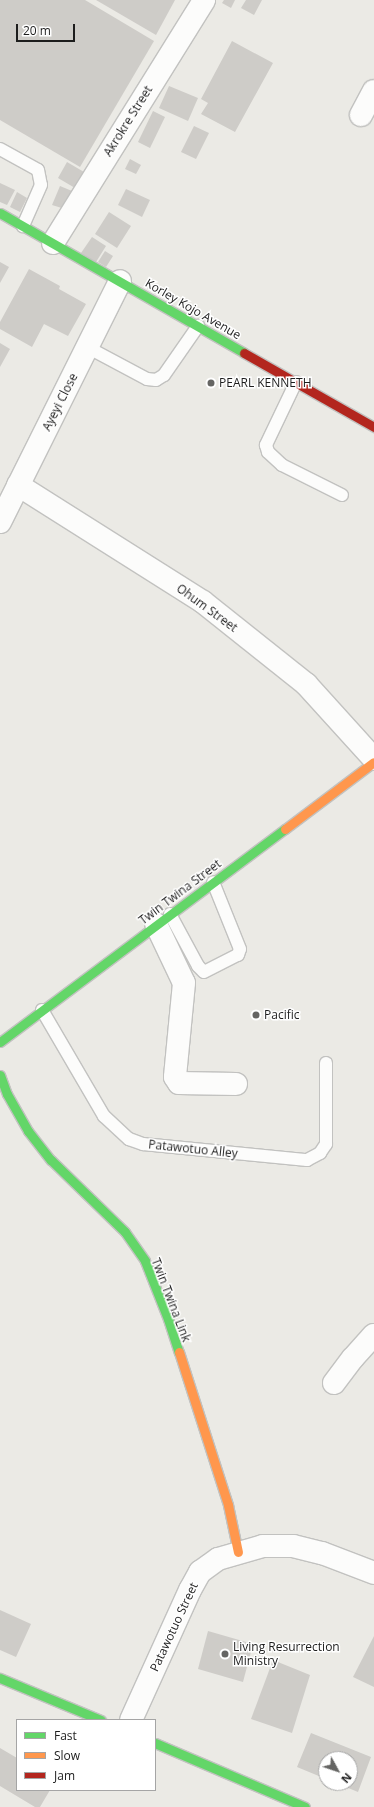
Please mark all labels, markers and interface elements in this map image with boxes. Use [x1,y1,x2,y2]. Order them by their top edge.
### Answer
scale bar [18,16,77,42]
text: 20 m [23,22,51,39]
street label: Akrokre Street [101,83,155,159]
street label: Korley Kojo Avenue [143,276,243,342]
street label: Ayeyi Close [39,371,81,433]
place label: PEARL KENNETH [219,376,311,390]
marker: PEARL KENNETH [206,378,216,388]
street label: Ohum Street [174,581,240,635]
street label: Twin Twina Street [136,856,224,928]
place label: Pacific [264,1008,299,1022]
marker: Pacific [251,1010,261,1020]
street label: Patawotuo Alley [148,1137,238,1161]
street label: Twin Twina Link [148,1256,194,1344]
street label: Patawotuo Street [147,1580,201,1674]
place label: Living Resurrection Ministry [233,1640,340,1668]
marker: Living Resurrection Ministry [220,1649,230,1659]
legend [16,1719,156,1791]
text: Fast [54,1727,77,1744]
text: Slow [54,1747,80,1764]
north arrow [318,1751,358,1791]
text: Jam [54,1767,75,1784]
text: N [338,1770,355,1787]

